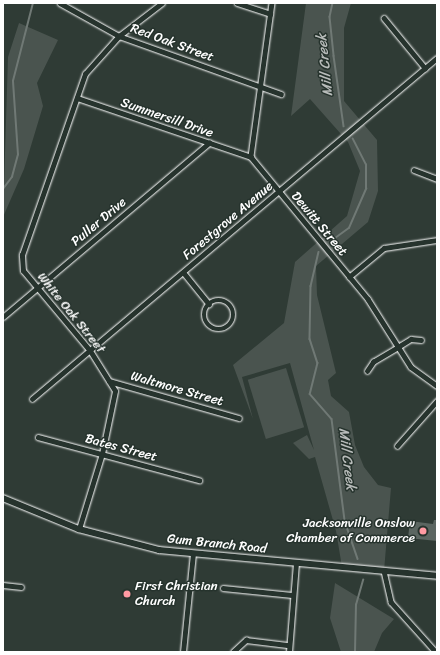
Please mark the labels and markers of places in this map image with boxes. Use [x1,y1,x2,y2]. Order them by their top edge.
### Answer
place label: Jacksonville Onslow Chamber of Commerce [286,516,415,547]
marker: Jacksonville Onslow Chamber of Commerce [418,526,428,536]
place label: First Christian Church [135,579,218,610]
marker: First Christian Church [122,589,132,599]

